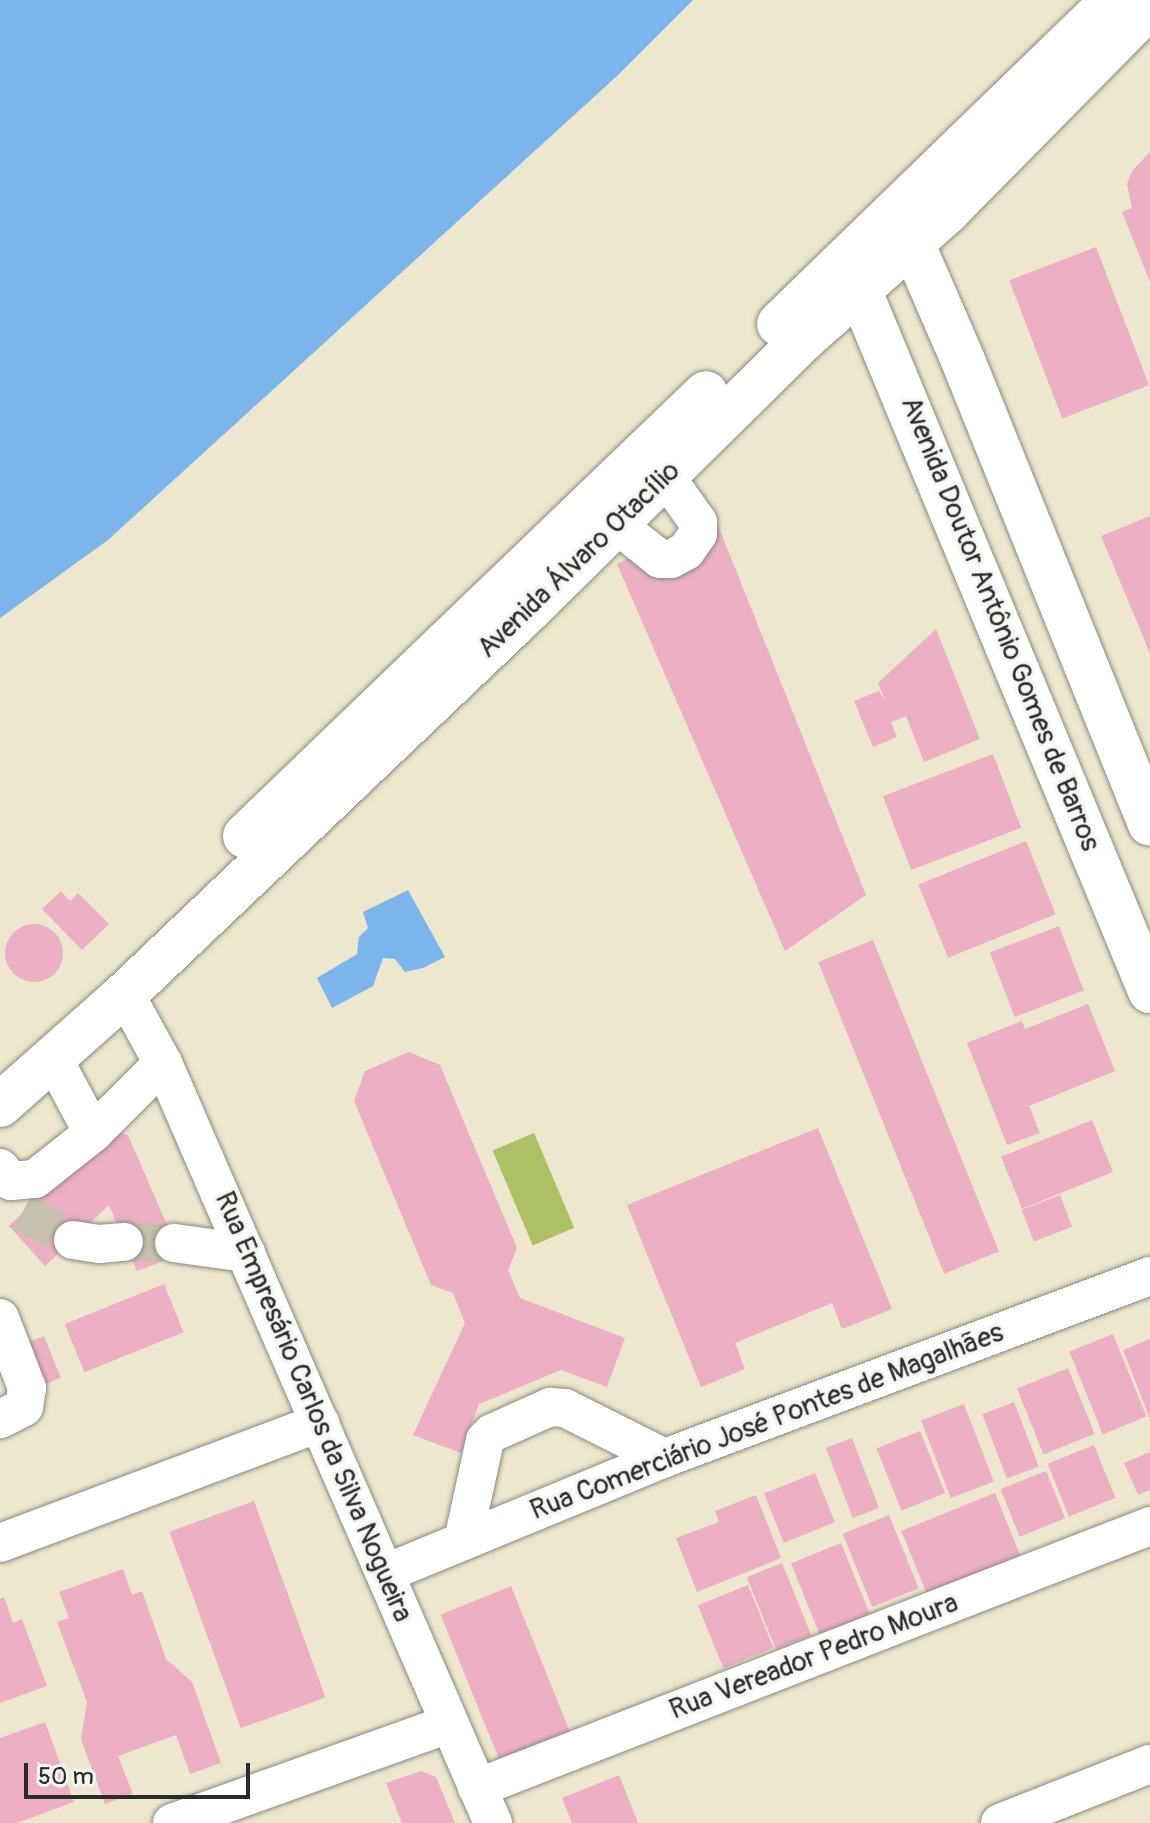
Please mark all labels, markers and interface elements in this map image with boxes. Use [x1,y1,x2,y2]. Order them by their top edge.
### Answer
street label: Avenida Doutor Antônio Gomes de Barros [893,392,1107,856]
street label: Avenida Álvaro Otacílio [471,455,687,665]
street label: Rua Empresário Carlos da Silva Nogueira [207,1187,419,1627]
street label: Rua Comerciário José Pontes de Magalhães [526,1316,1008,1528]
street label: Rua Vereador Pedro Moura [665,1586,963,1728]
scale bar [28,1747,254,1797]
text: 50 m [38,1762,94,1791]

